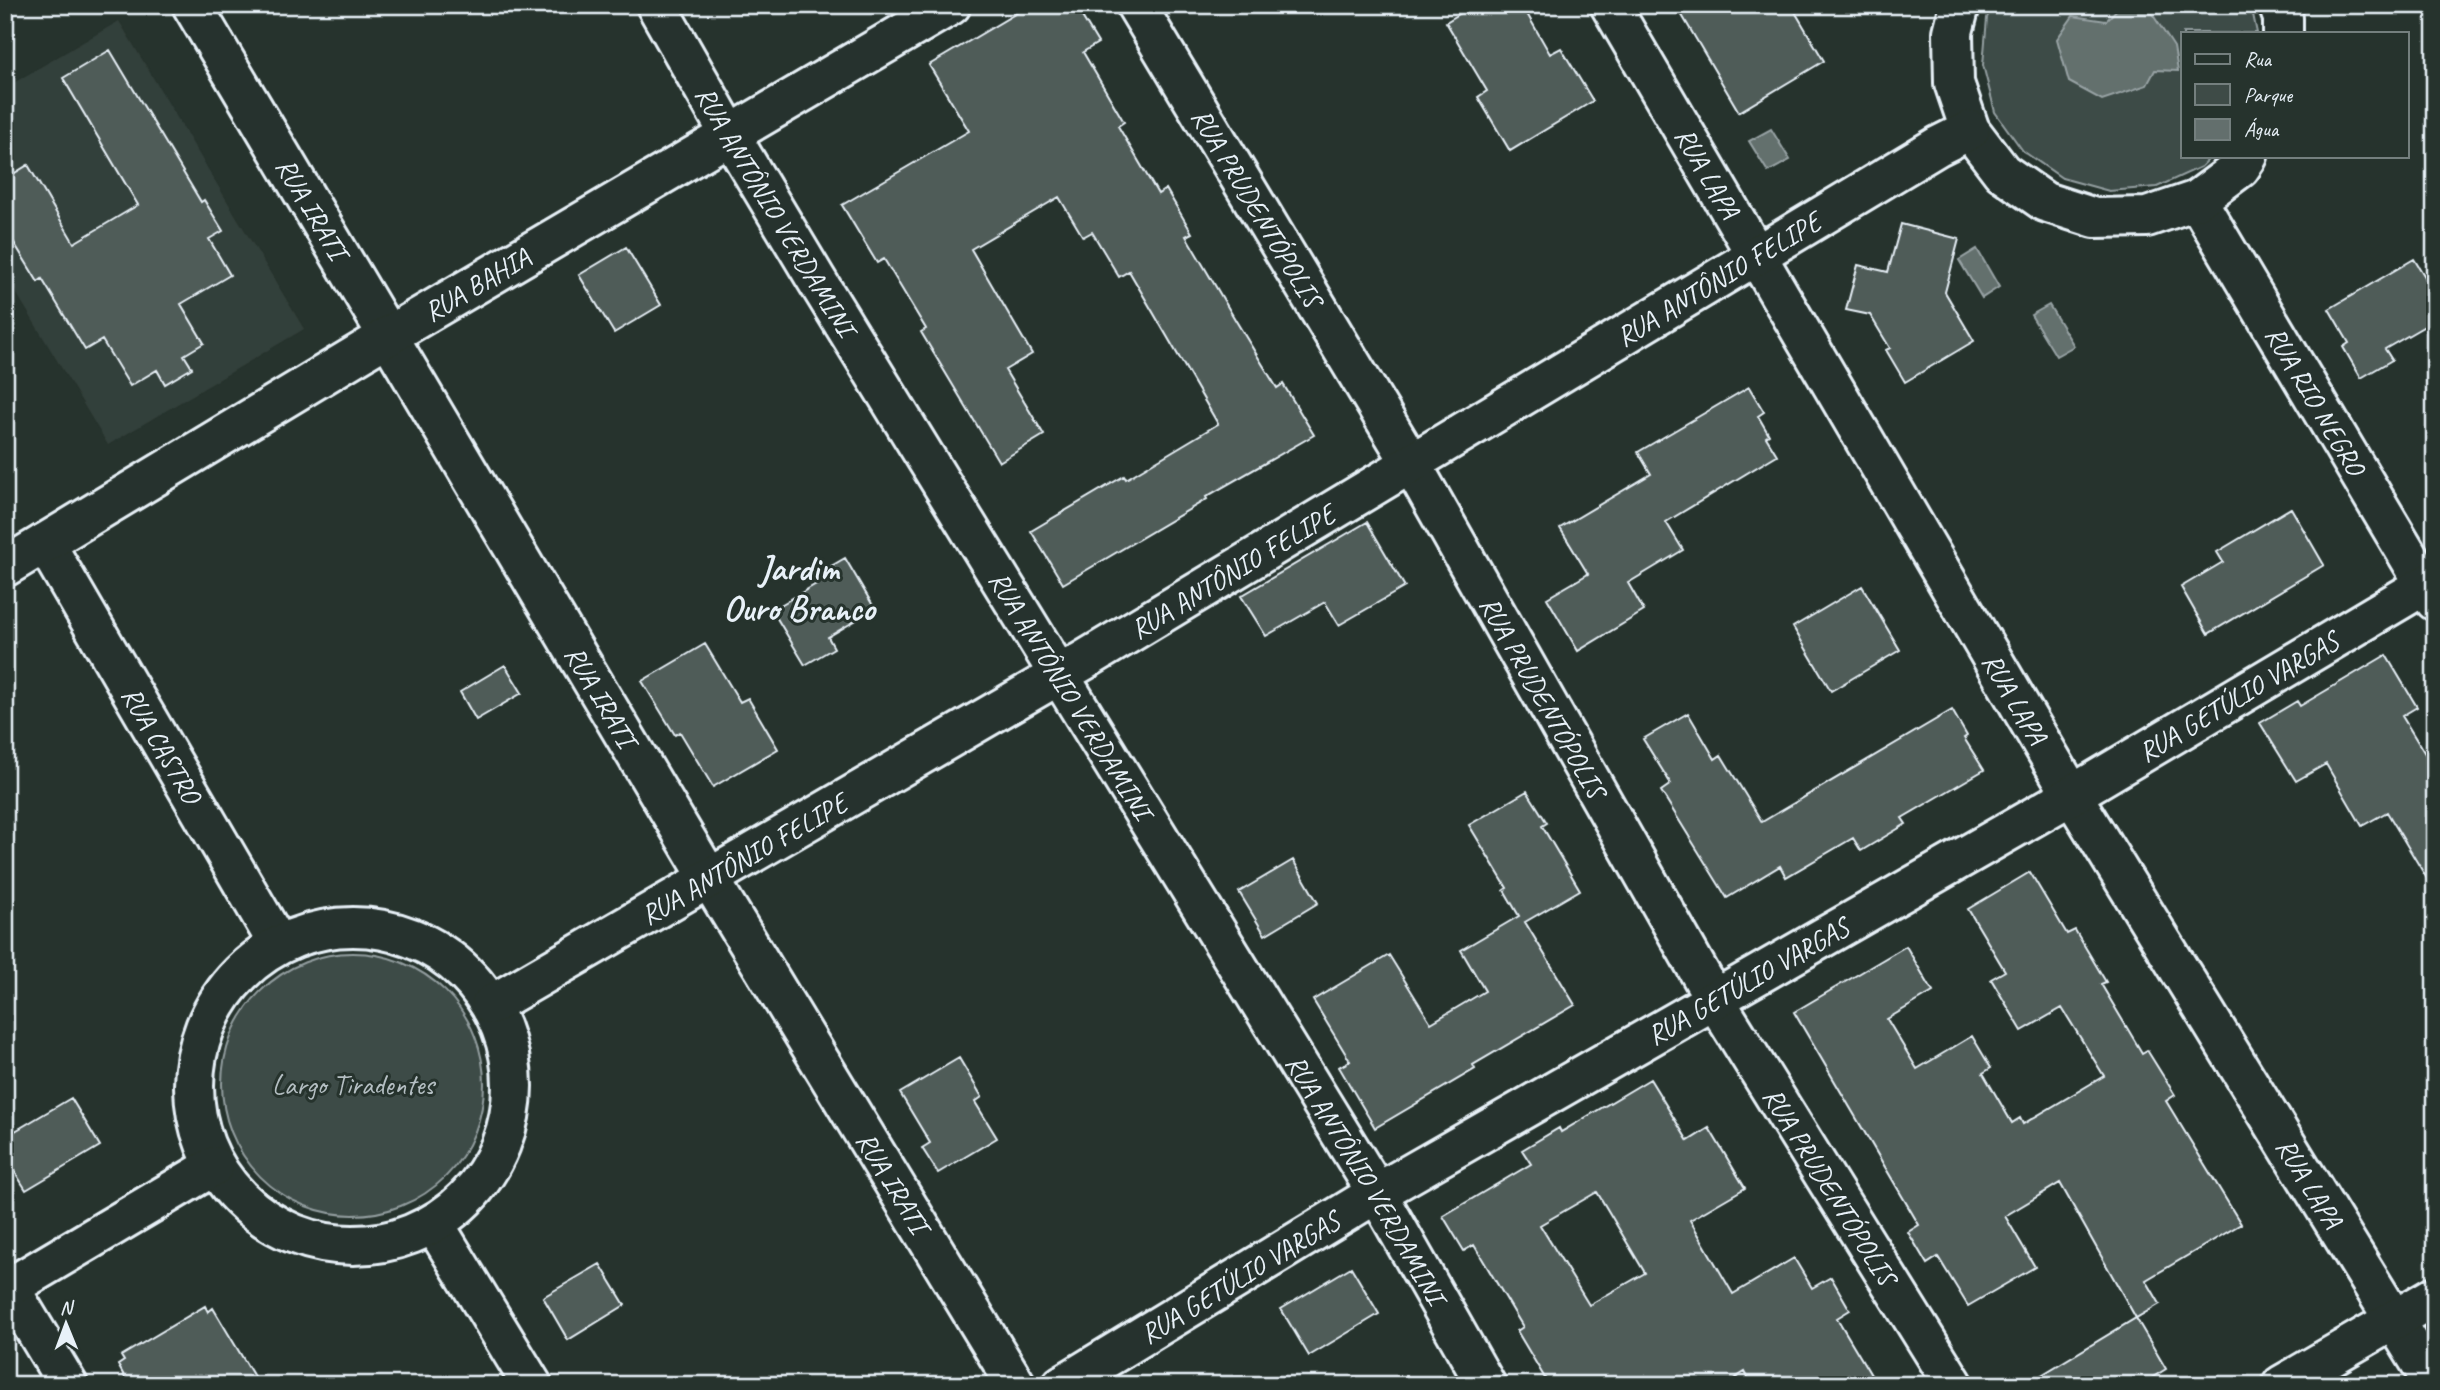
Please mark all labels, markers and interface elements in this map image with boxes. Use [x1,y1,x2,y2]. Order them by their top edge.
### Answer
legend [2181,32,2408,158]
text: Rua [2244,46,2272,72]
street label: RUA ANTÔNIO VERDAMINI [688,80,867,347]
text: Parque [2244,82,2293,108]
street label: RUA PRUDENTÓPOLIS [1184,101,1333,317]
text: Água [2244,116,2280,142]
street label: RUA LAPA [1668,121,1749,226]
street label: RUA IRATI [269,151,359,270]
street label: RUA ANTÔNIO FELIPE [1609,202,1830,354]
street label: RUA BAHIA [417,239,537,329]
street label: RUA RIO NEGRO [2258,320,2375,484]
street label: RUA ANTÔNIO FELIPE [1124,494,1344,646]
district label: Jardim Ouro Branco [723,546,877,631]
street label: RUA ANTÔNIO VERDAMINI [982,564,1163,830]
street label: RUA PRUDENTÓPOLIS [1472,590,1617,808]
street label: RUA GETÚLIO VARGAS [2131,621,2347,769]
street label: RUA IRATI [558,639,648,758]
street label: RUA LAPA [1975,646,2057,752]
street label: RUA CASTRO [115,680,211,812]
street label: RUA ANTÔNIO FELIPE [634,783,856,932]
street label: RUA GETÚLIO VARGAS [1640,907,1858,1052]
street label: RUA ANTÔNIO VERDAMINI [1278,1048,1456,1315]
park label: Largo Tiradentes [272,1067,436,1102]
street label: RUA PRUDENTÓPOLIS [1756,1080,1907,1295]
street label: RUA IRATI [849,1125,940,1244]
street label: RUA LAPA [2269,1131,2352,1236]
street label: RUA GETÚLIO VARGAS [1134,1201,1349,1351]
north arrow [32,1288,102,1358]
text: N [60,1296,75,1320]

